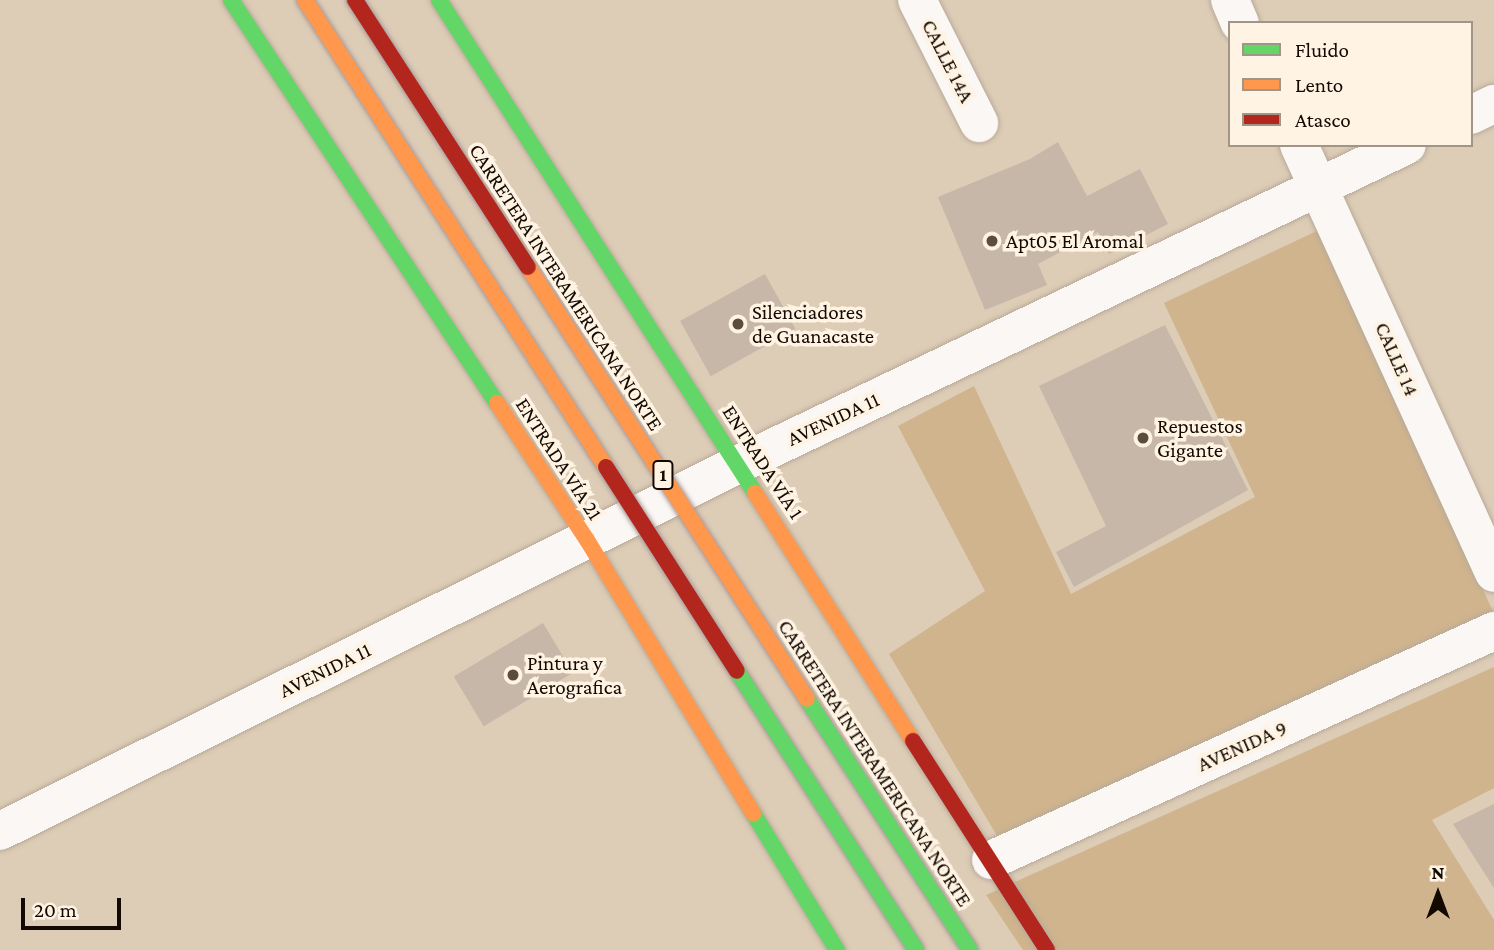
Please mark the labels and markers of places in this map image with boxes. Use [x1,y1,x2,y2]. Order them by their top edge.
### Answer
place label: Apt05 El Aromal [1006,228,1144,254]
marker: Apt05 El Aromal [984,233,1000,249]
place label: Silenciadores de Guanacaste [752,299,874,349]
marker: Silenciadores de Guanacaste [730,316,746,332]
place label: Repuestos Gigante [1157,413,1243,463]
marker: Repuestos Gigante [1135,430,1151,446]
place label: Pintura y Aerografica [527,650,622,700]
marker: Pintura y Aerografica [505,667,521,683]

